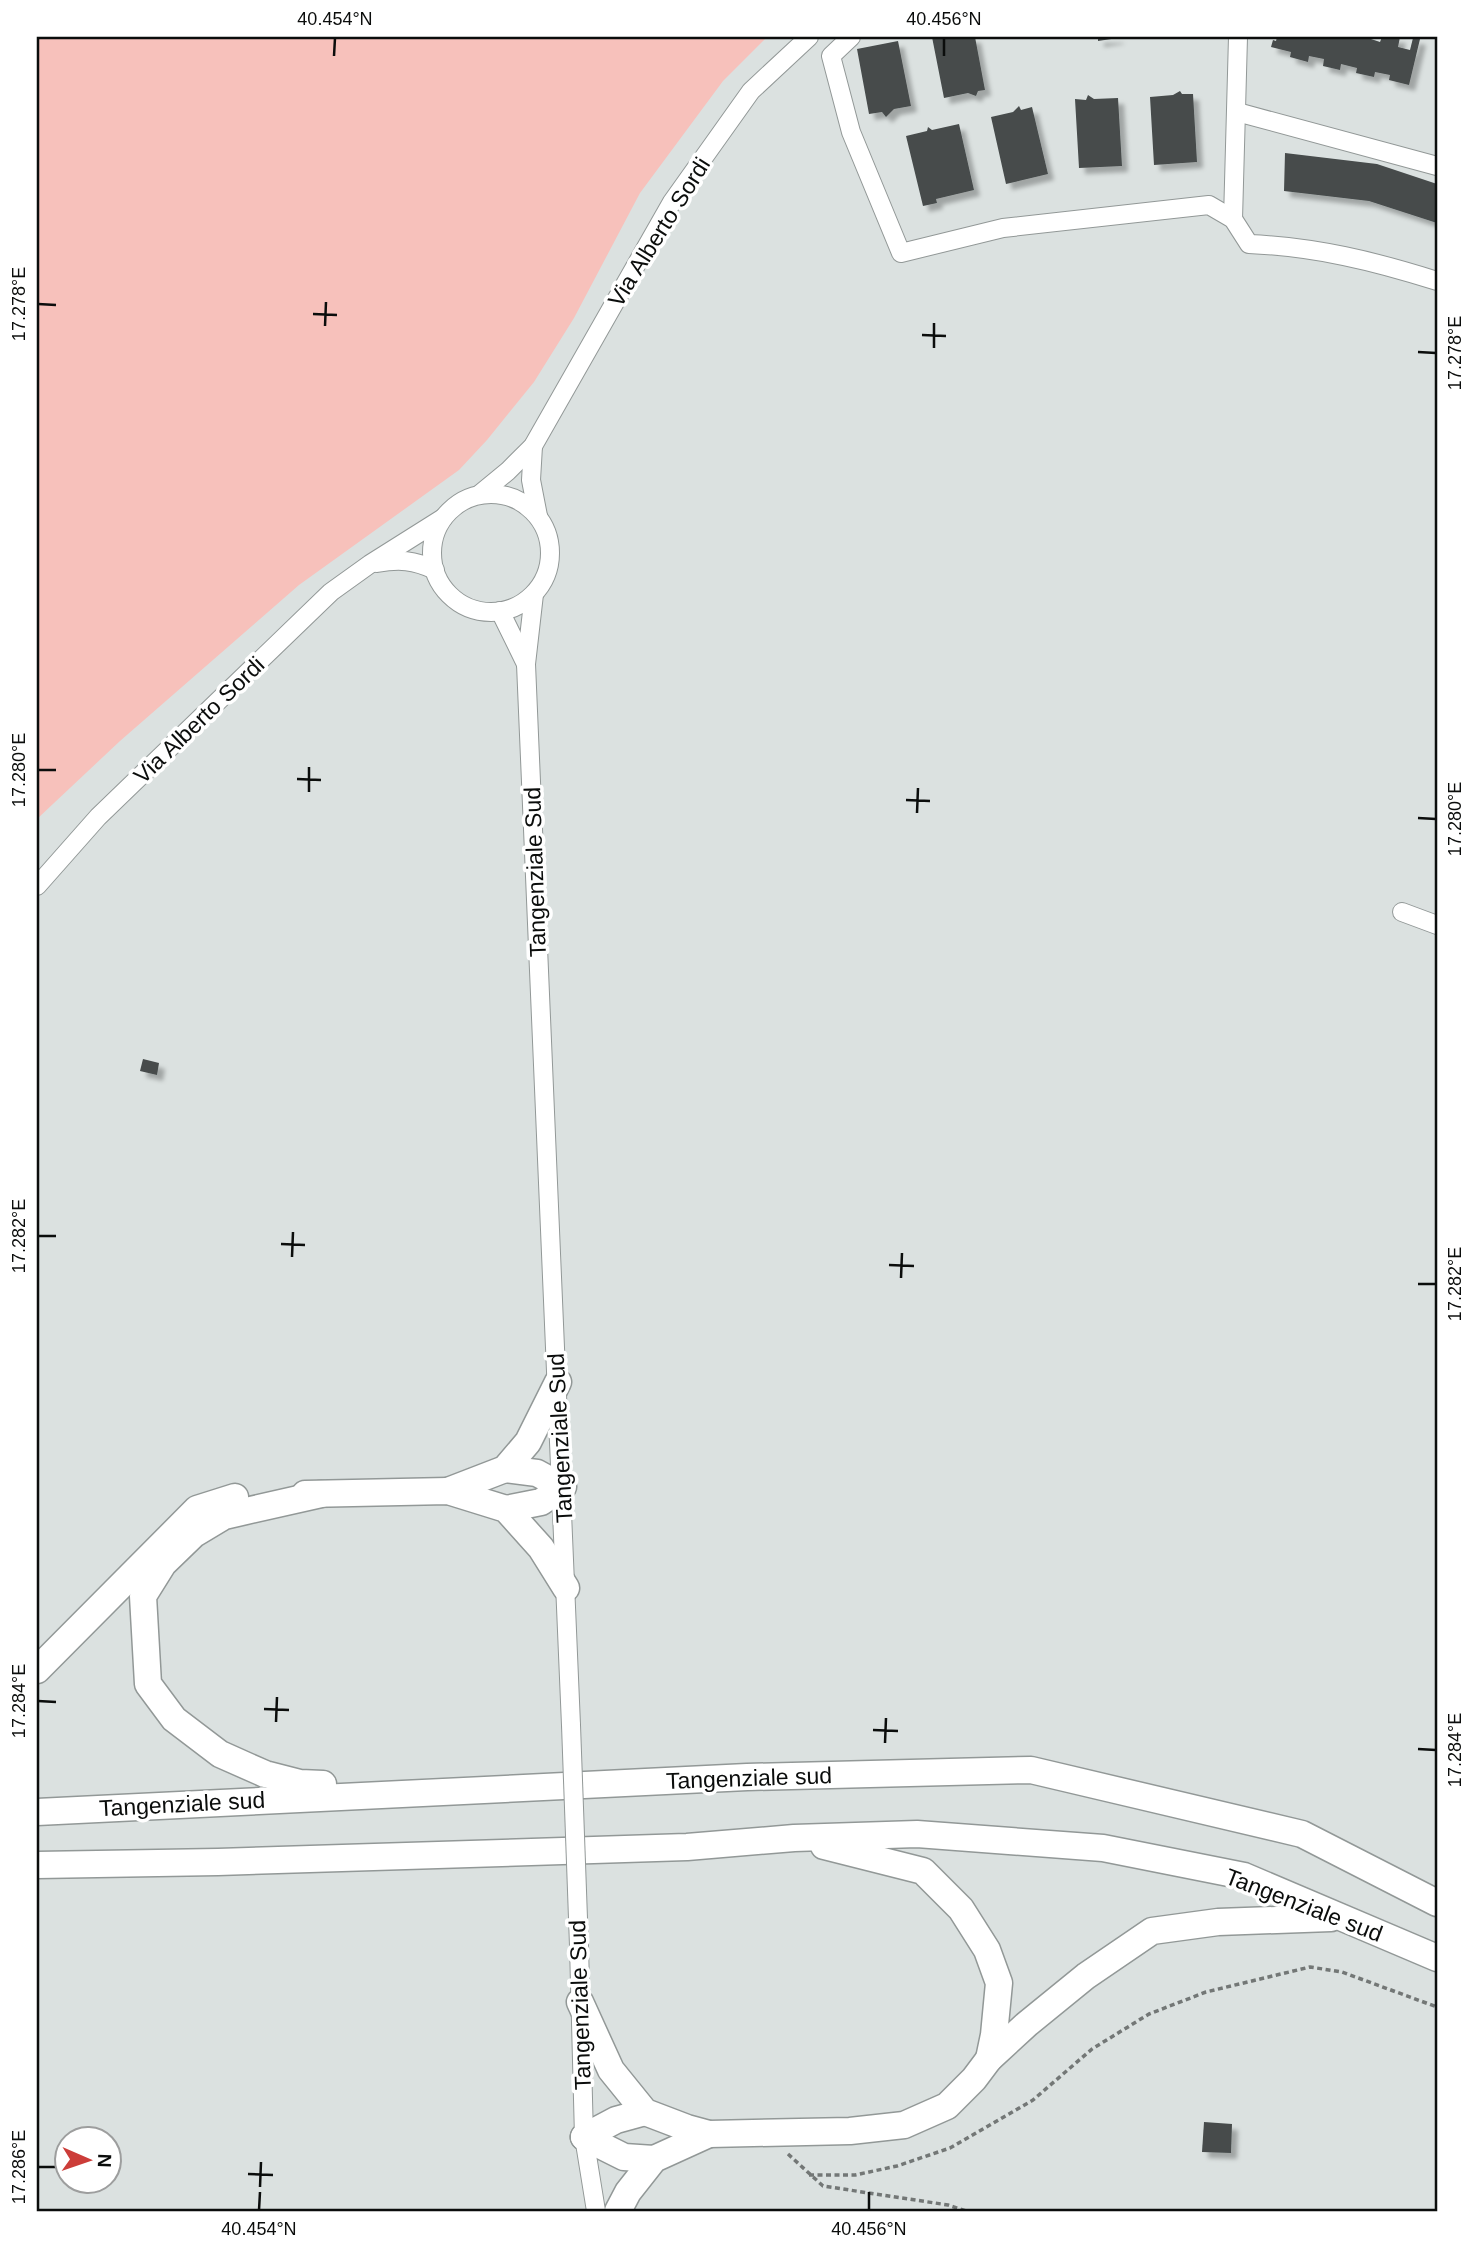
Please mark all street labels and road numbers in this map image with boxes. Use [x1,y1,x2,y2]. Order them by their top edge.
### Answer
street label: Via Alberto Sordi [603,153,715,311]
street label: Via Alberto Sordi [128,651,270,789]
street label: Tangenziale Sud [519,787,551,957]
street label: Tangenziale Sud [543,1352,577,1524]
street label: Tangenziale sud [665,1762,833,1794]
street label: Tangenziale sud [98,1787,266,1821]
street label: Tangenziale sud [1222,1863,1386,1947]
street label: Tangenziale Sud [564,1920,596,2090]

